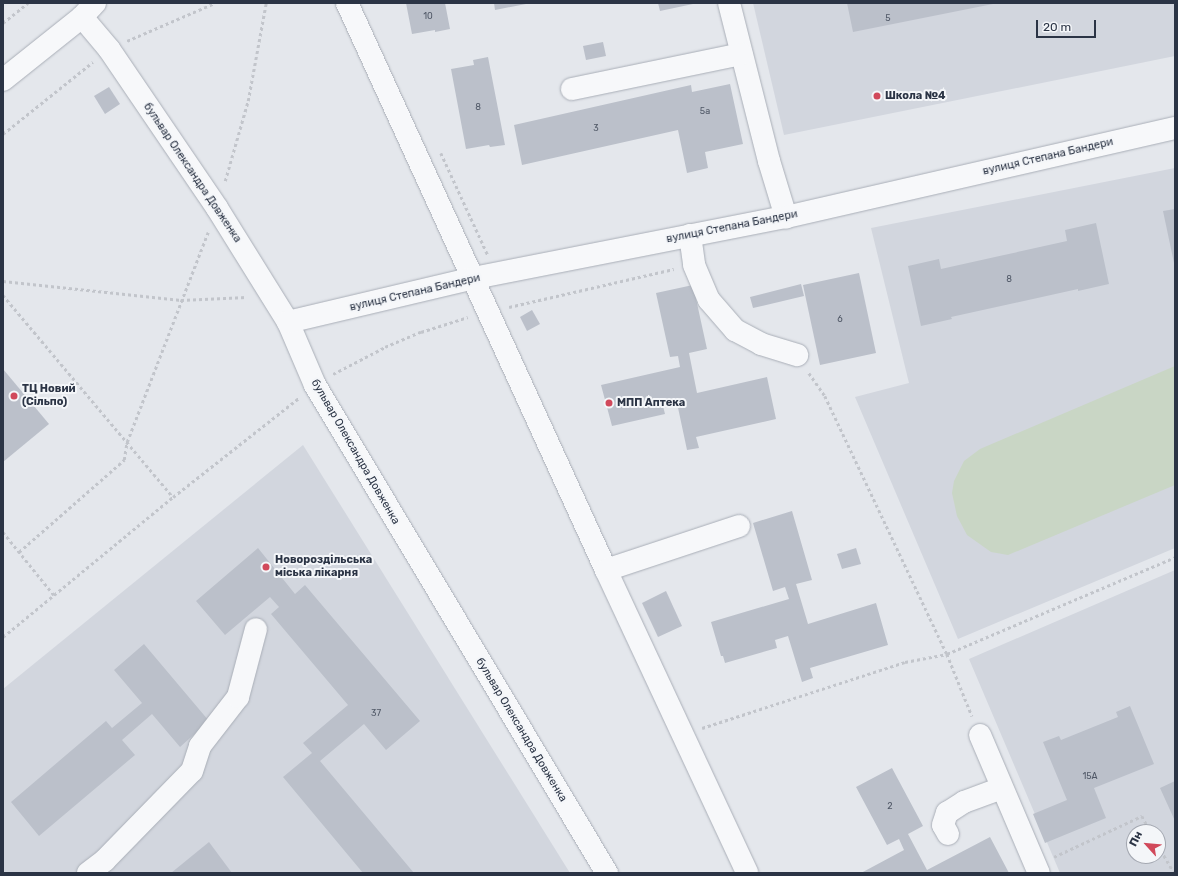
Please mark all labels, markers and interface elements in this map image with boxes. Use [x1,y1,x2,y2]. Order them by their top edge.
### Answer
house number: 10 [423,11,433,21]
scale bar [1038,12,1098,38]
house number: 5 [885,13,891,23]
text: 20 m [1043,20,1071,34]
place label: Школа №4 [885,89,946,103]
marker: Школа №4 [872,91,882,101]
street label: бульвар Олександра Довженка [140,101,244,245]
house number: 8 [475,102,481,112]
house number: 5а [700,106,710,116]
house number: 3 [593,123,599,133]
street label: вулиця Степана Бандери [982,136,1114,178]
street label: вулиця Степана Бандери [665,208,799,246]
street label: вулиця Степана Бандери [349,272,481,314]
house number: 8 [1006,274,1012,284]
house number: 6 [837,314,843,324]
street label: бульвар Олександра Довженка [308,377,402,527]
place label: ТЦ Новий (Сільпо) [22,383,75,409]
marker: ТЦ Новий (Сільпо) [9,391,19,401]
place label: МПП Аптека [617,396,685,410]
marker: МПП Аптека [604,398,614,408]
place label: Новороздільська міська лікарня [275,554,372,580]
marker: Новороздільська міська лікарня [260,561,272,573]
street label: бульвар Олександра Довженка [473,656,569,804]
house number: 37 [371,708,381,718]
house number: 15А [1082,771,1098,781]
house number: 2 [887,801,893,811]
north arrow [1126,824,1166,864]
text: Пн [1127,829,1145,849]

